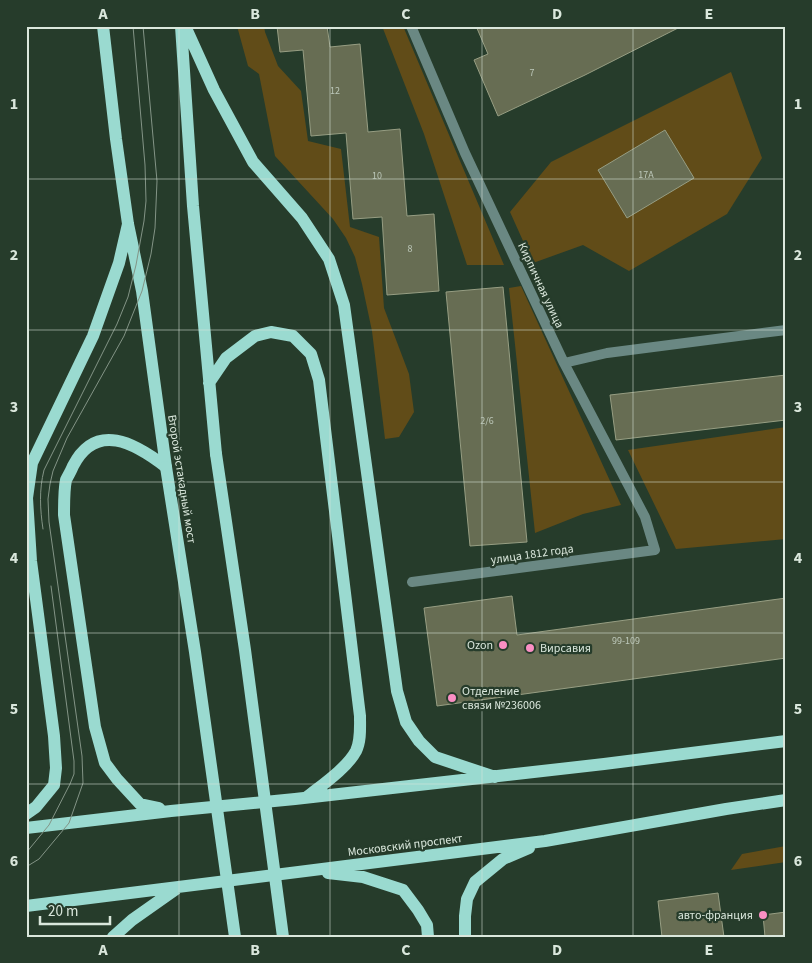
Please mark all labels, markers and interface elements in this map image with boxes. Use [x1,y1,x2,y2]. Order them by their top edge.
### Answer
text: A [97,3,108,25]
text: B [250,3,260,25]
text: C [401,3,411,25]
text: D [552,3,562,25]
text: E [705,3,713,25]
house number: 7 [530,66,535,80]
house number: 12 [330,84,340,98]
text: 1 [10,93,18,115]
text: 1 [794,93,802,115]
house number: 17А [638,168,654,182]
house number: 10 [372,169,382,183]
street label: Кирпичная улица [513,240,568,331]
house number: 8 [408,242,413,256]
text: 2 [10,244,18,266]
text: 2 [794,244,802,266]
text: 3 [10,396,18,418]
text: 3 [794,396,802,418]
street label: Второй эстакадный мост [163,414,200,545]
house number: 2/6 [480,414,494,428]
street label: улица 1812 года [490,540,575,569]
text: 4 [10,547,19,569]
text: 4 [794,547,803,569]
house number: 99-109 [612,634,640,648]
place label: Ozon [467,637,493,654]
marker: Ozon [497,639,509,651]
place label: Вирсавия [540,640,591,657]
marker: Вирсавия [524,642,536,654]
place label: Отделение связи №236006 [462,683,541,714]
marker: Отделение связи №236006 [446,692,458,704]
text: 5 [10,698,18,720]
text: 5 [794,698,802,720]
street label: Московский проспект [347,830,464,861]
text: 6 [10,850,18,872]
text: 6 [794,850,802,872]
scale bar [40,893,110,925]
text: 20 m [48,901,78,922]
place label: авто-франция [678,907,753,924]
marker: авто-франция [757,909,769,921]
text: A [97,939,108,961]
text: B [250,939,260,961]
text: C [401,939,411,961]
text: D [552,939,562,961]
text: E [705,939,713,961]

